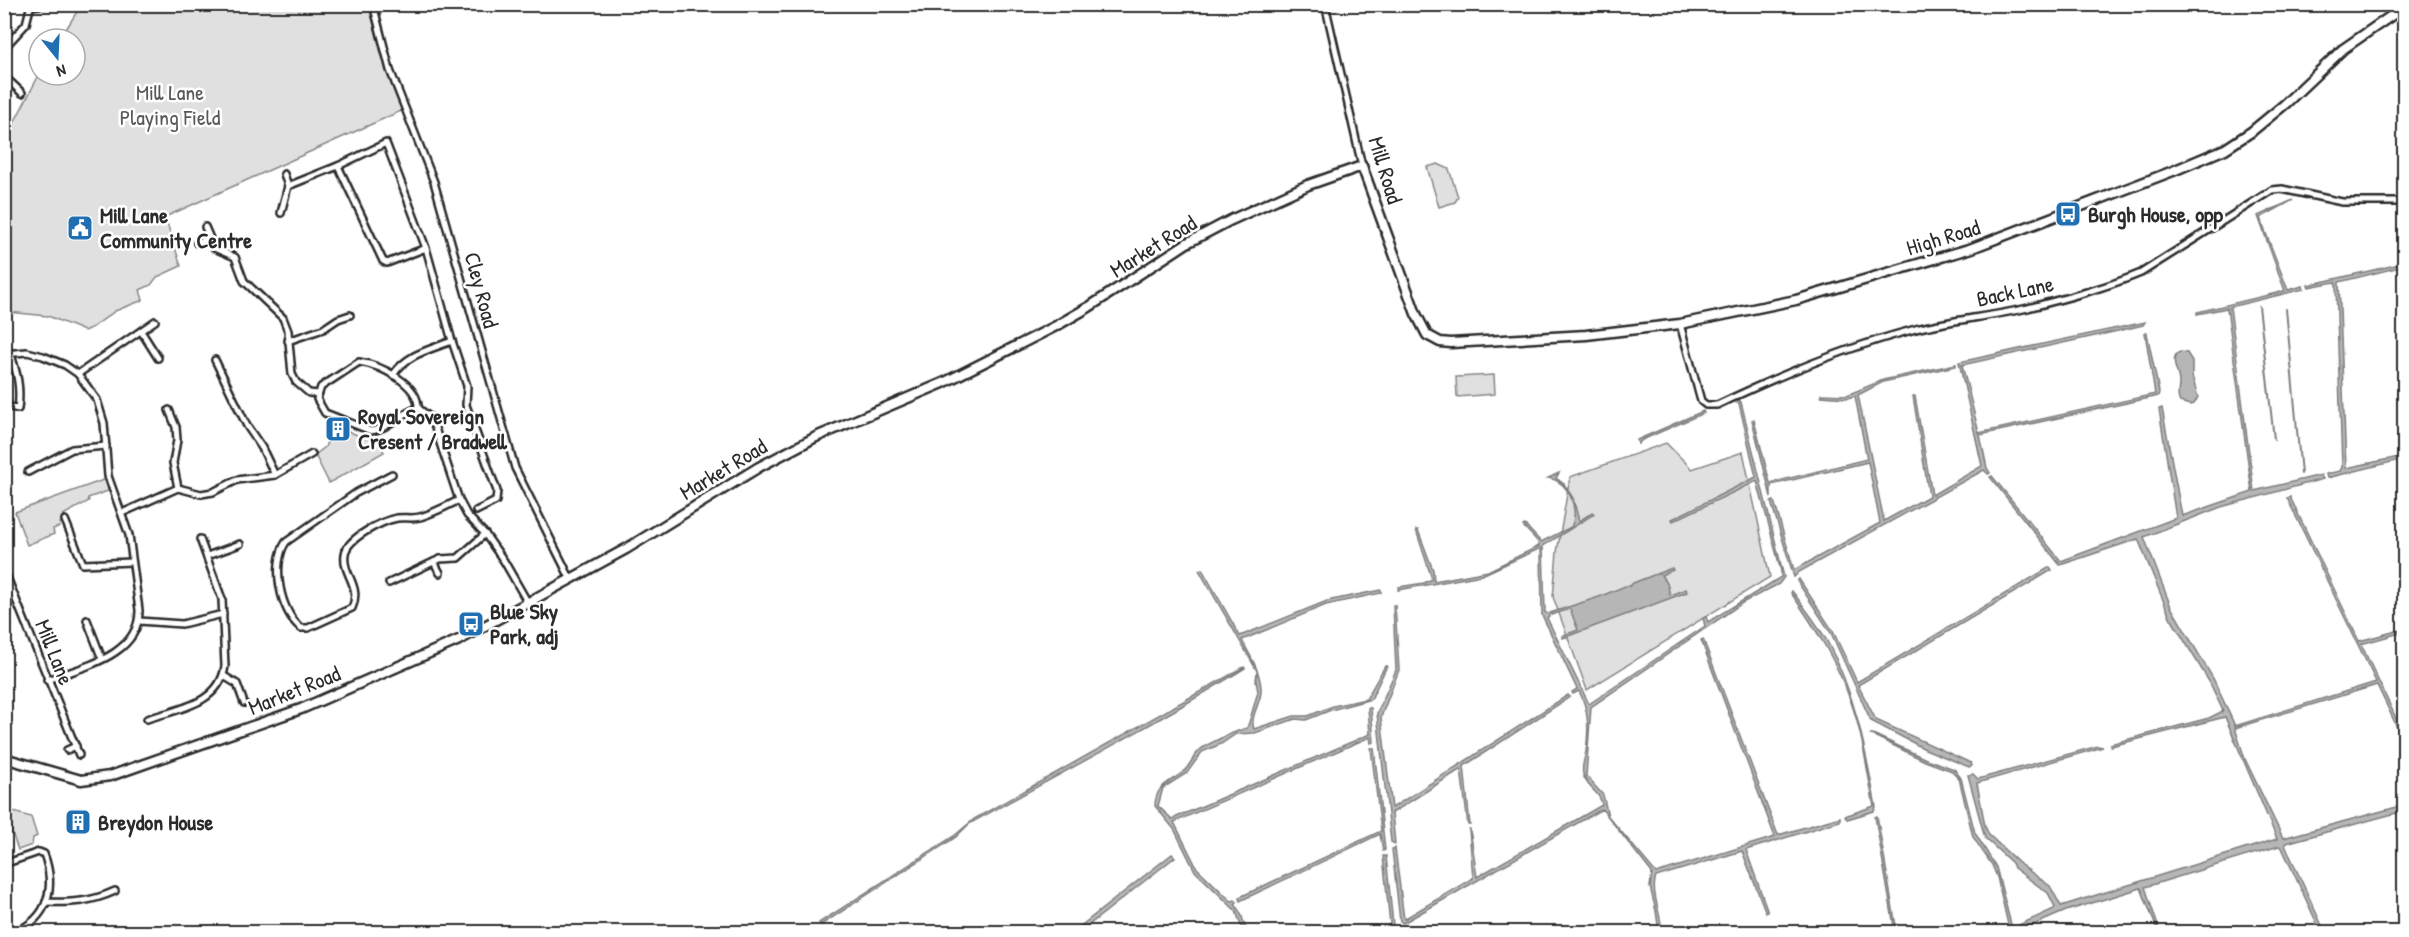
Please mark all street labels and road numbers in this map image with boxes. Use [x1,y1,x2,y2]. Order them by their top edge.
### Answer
street label: Mill Road [1362,133,1410,208]
street label: Market Road [1104,207,1202,284]
street label: High Road [1903,212,1984,262]
street label: Cley Road [458,249,507,332]
street label: Back Lane [1974,268,2057,314]
street label: Market Road [674,431,773,507]
street label: Mill Lane [28,615,82,689]
street label: Market Road [244,658,345,722]

